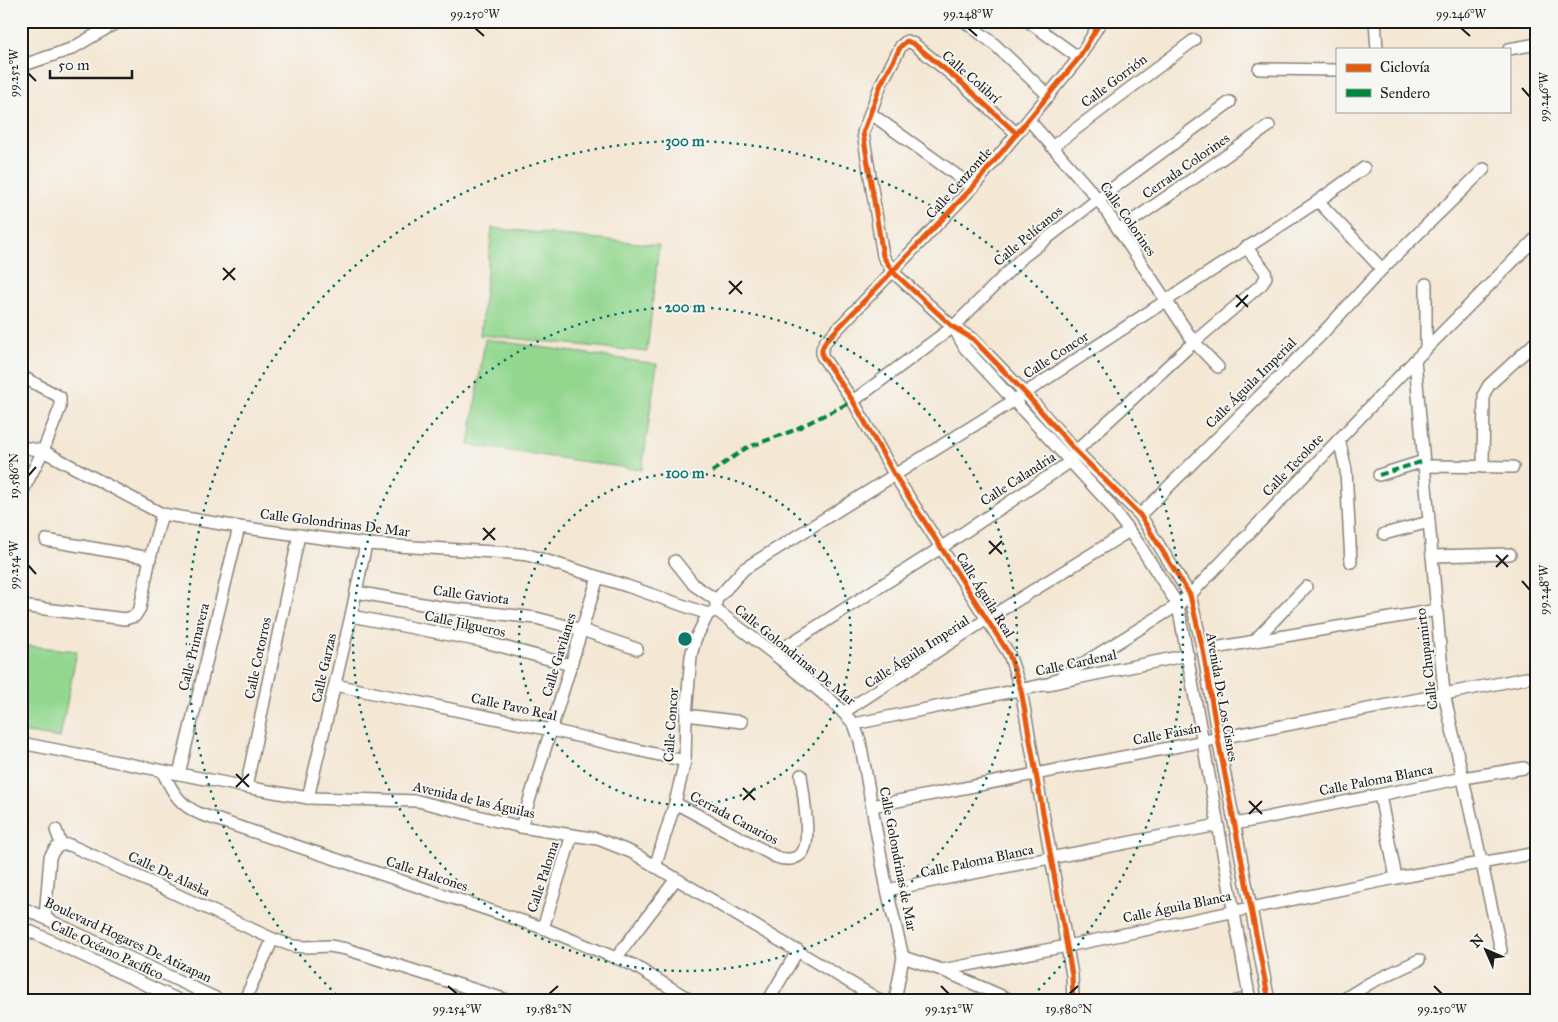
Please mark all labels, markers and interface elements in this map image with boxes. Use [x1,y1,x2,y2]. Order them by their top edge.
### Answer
text: 99.250°W [450,7,500,21]
text: 99.248°W [943,7,994,21]
text: 99.246°W [1436,7,1487,21]
street label: Calle Colibrí [938,47,1005,108]
text: 99.252°W [7,48,21,97]
scale bar [50,48,132,80]
legend [1336,48,1510,112]
street label: Calle Gorrión [1078,50,1151,111]
text: 50 m [58,56,90,74]
text: Ciclovía [1380,58,1431,76]
text: 99.246°W [1537,71,1551,122]
text: Sendero [1380,84,1430,102]
street label: Cerrada Colorines [1139,130,1233,202]
text: 300 m [665,132,705,151]
street label: Calle Cenzontle [922,144,996,222]
street label: Calle Colorines [1096,179,1160,259]
street label: Calle Pelícanos [990,202,1066,270]
text: 200 m [665,298,706,316]
street label: Calle Concor [1020,327,1092,382]
street label: Calle Águila Imperial [1201,333,1300,432]
street label: Calle Tecolote [1259,430,1327,500]
street label: Calle Calandria [977,448,1059,510]
text: 19.586°N [7,453,21,499]
text: 100 m [665,464,705,482]
street label: Calle Golondrinas De Mar [259,505,412,541]
text: 99.254°W [7,540,21,589]
street label: Calle Águila Real [952,548,1020,641]
text: 99.248°W [1537,564,1551,615]
street label: Calle Gaviota [432,582,510,608]
street label: Calle Primavera [175,601,213,693]
street label: Calle Golondrinas De Mar [731,601,860,710]
street label: Calle Jilgueros [423,607,507,642]
street label: Calle Chupamirto [1412,607,1442,711]
street label: Calle Águila Imperial [860,610,973,692]
street label: Calle Gavilanes [538,611,580,699]
street label: Calle Cotorros [241,615,275,701]
centre of rings [676,630,694,648]
street label: Avenida De Los Cisnes [1202,630,1242,763]
street label: Calle Garzas [308,632,340,704]
street label: Calle Cardenal [1034,646,1118,680]
street label: Calle Concor [660,687,682,763]
street label: Calle Pavo Real [469,690,559,724]
street label: Calle Faisán [1132,719,1203,749]
street label: Calle Paloma Blanca [1318,761,1434,799]
street label: Avenida de las Águilas [410,776,537,822]
street label: Calle Golondrinas de Mar [876,785,920,933]
street label: Cerrada Canarios [687,787,781,849]
street label: Calle Paloma [523,839,563,915]
street label: Calle Paloma Blanca [919,841,1035,881]
street label: Calle De Alaska [125,848,213,900]
street label: Calle Halcones [384,853,470,895]
street label: Calle Águila Blanca [1121,885,1233,927]
street label: Boulevard Hogares De Atizapan [42,894,215,986]
street label: Calle Océano Pacífico [48,916,166,984]
north arrow [1460,924,1510,974]
text: N [1467,931,1487,951]
text: 99.254°W [433,1002,482,1016]
text: 19.582°N [526,1002,572,1016]
text: 99.252°W [925,1002,974,1016]
text: 19.580°N [1046,1002,1092,1016]
text: 99.250°W [1417,1002,1467,1016]

